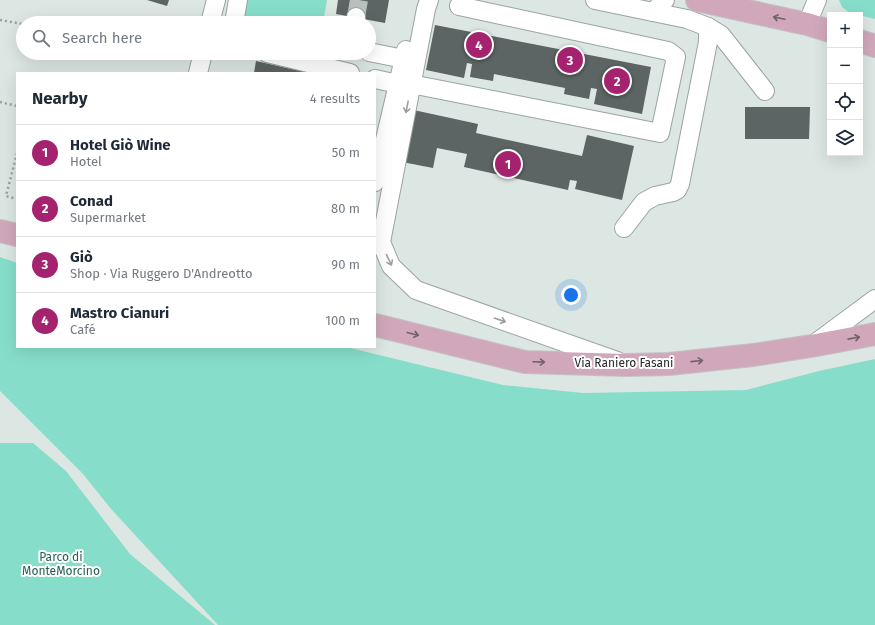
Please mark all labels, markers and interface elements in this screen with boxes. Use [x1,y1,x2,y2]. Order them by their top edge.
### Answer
map controls [827,12,863,156]
button: + [827,12,863,48]
one-way arrow [773,13,786,21]
search box [16,16,376,60]
icon: search [30,27,52,49]
text: Search here [62,29,142,47]
pin: 4 [466,30,492,60]
pin: 3 [557,45,583,75]
button: − [827,48,863,84]
pin: 2 [604,66,630,96]
button: locate [827,84,863,120]
text: Nearby [32,88,87,109]
text: 4 results [310,91,360,106]
one-way arrow [403,100,411,113]
button: layers [827,120,863,156]
text: Hotel Giò Wine [70,136,171,154]
text: 1 [42,145,48,160]
text: 50 m [332,145,360,160]
pin: 1 [495,149,521,179]
text: Hotel [70,154,102,169]
text: Conad [70,192,113,210]
text: 2 [42,201,48,216]
text: 80 m [331,201,360,216]
text: Supermarket [70,210,146,225]
text: Giò [70,248,93,266]
one-way arrow [386,254,393,266]
text: 3 [42,257,48,272]
text: 90 m [331,257,360,272]
text: Shop · Via Ruggero D'Andreotto [70,266,253,281]
your location [561,285,581,305]
text: Mastro Cianuri [70,304,169,322]
text: 4 [41,313,49,328]
text: 100 m [325,313,360,328]
one-way arrow [493,317,506,324]
text: Café [70,322,96,337]
one-way arrow [406,331,419,338]
one-way arrow [847,334,860,342]
street label: Via Raniero Fasani [575,356,673,370]
one-way arrow [690,357,703,364]
one-way arrow [532,358,545,366]
park label: Parco di MonteMorcino [22,550,100,578]

